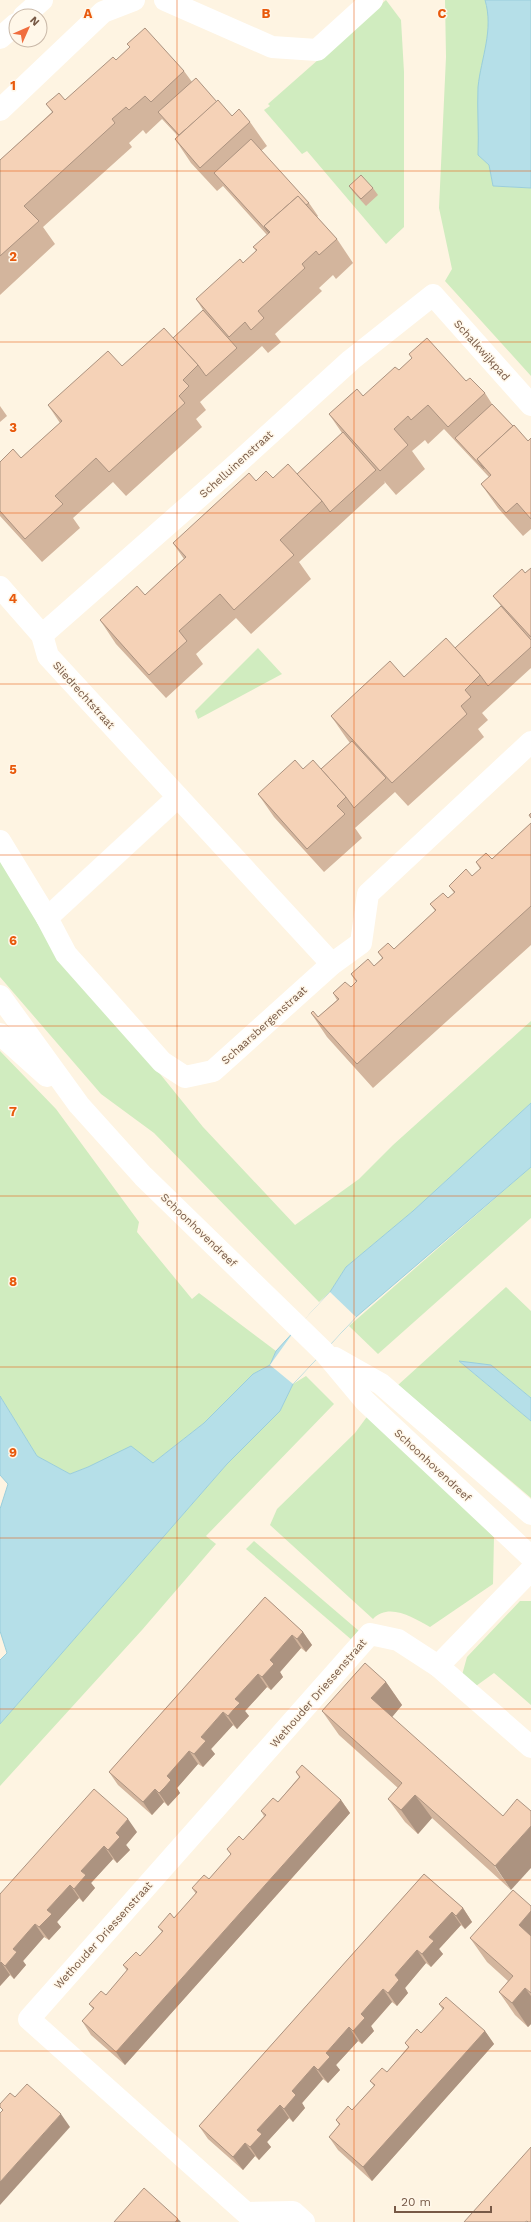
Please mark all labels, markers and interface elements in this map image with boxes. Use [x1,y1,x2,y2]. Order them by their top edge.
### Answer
text: A [84,6,93,21]
text: B [262,6,271,21]
text: C [438,6,447,21]
north arrow [8,8,48,48]
text: N [27,14,42,29]
text: 1 [10,78,16,93]
text: 2 [9,249,17,264]
street label: Schalkwijkpad [451,317,512,383]
text: 3 [9,420,17,435]
street label: Schelluinenstraat [197,428,276,501]
text: 4 [9,591,18,606]
street label: Sliedrechtstraat [50,659,118,732]
text: 5 [9,762,17,777]
text: 6 [9,933,17,948]
street label: Schaarsbergenstraat [219,983,310,1067]
text: 7 [9,1104,17,1119]
street label: Schoonhovendreef [158,1191,240,1270]
text: 8 [9,1274,17,1289]
street label: Schoonhovendreef [391,1426,474,1505]
text: 9 [9,1445,17,1460]
street label: Wethouder Driessenstraat [267,1636,370,1751]
street label: Wethouder Driessenstraat [52,1879,155,1992]
scale bar [395,2188,491,2214]
text: 20 m [401,2195,431,2209]

